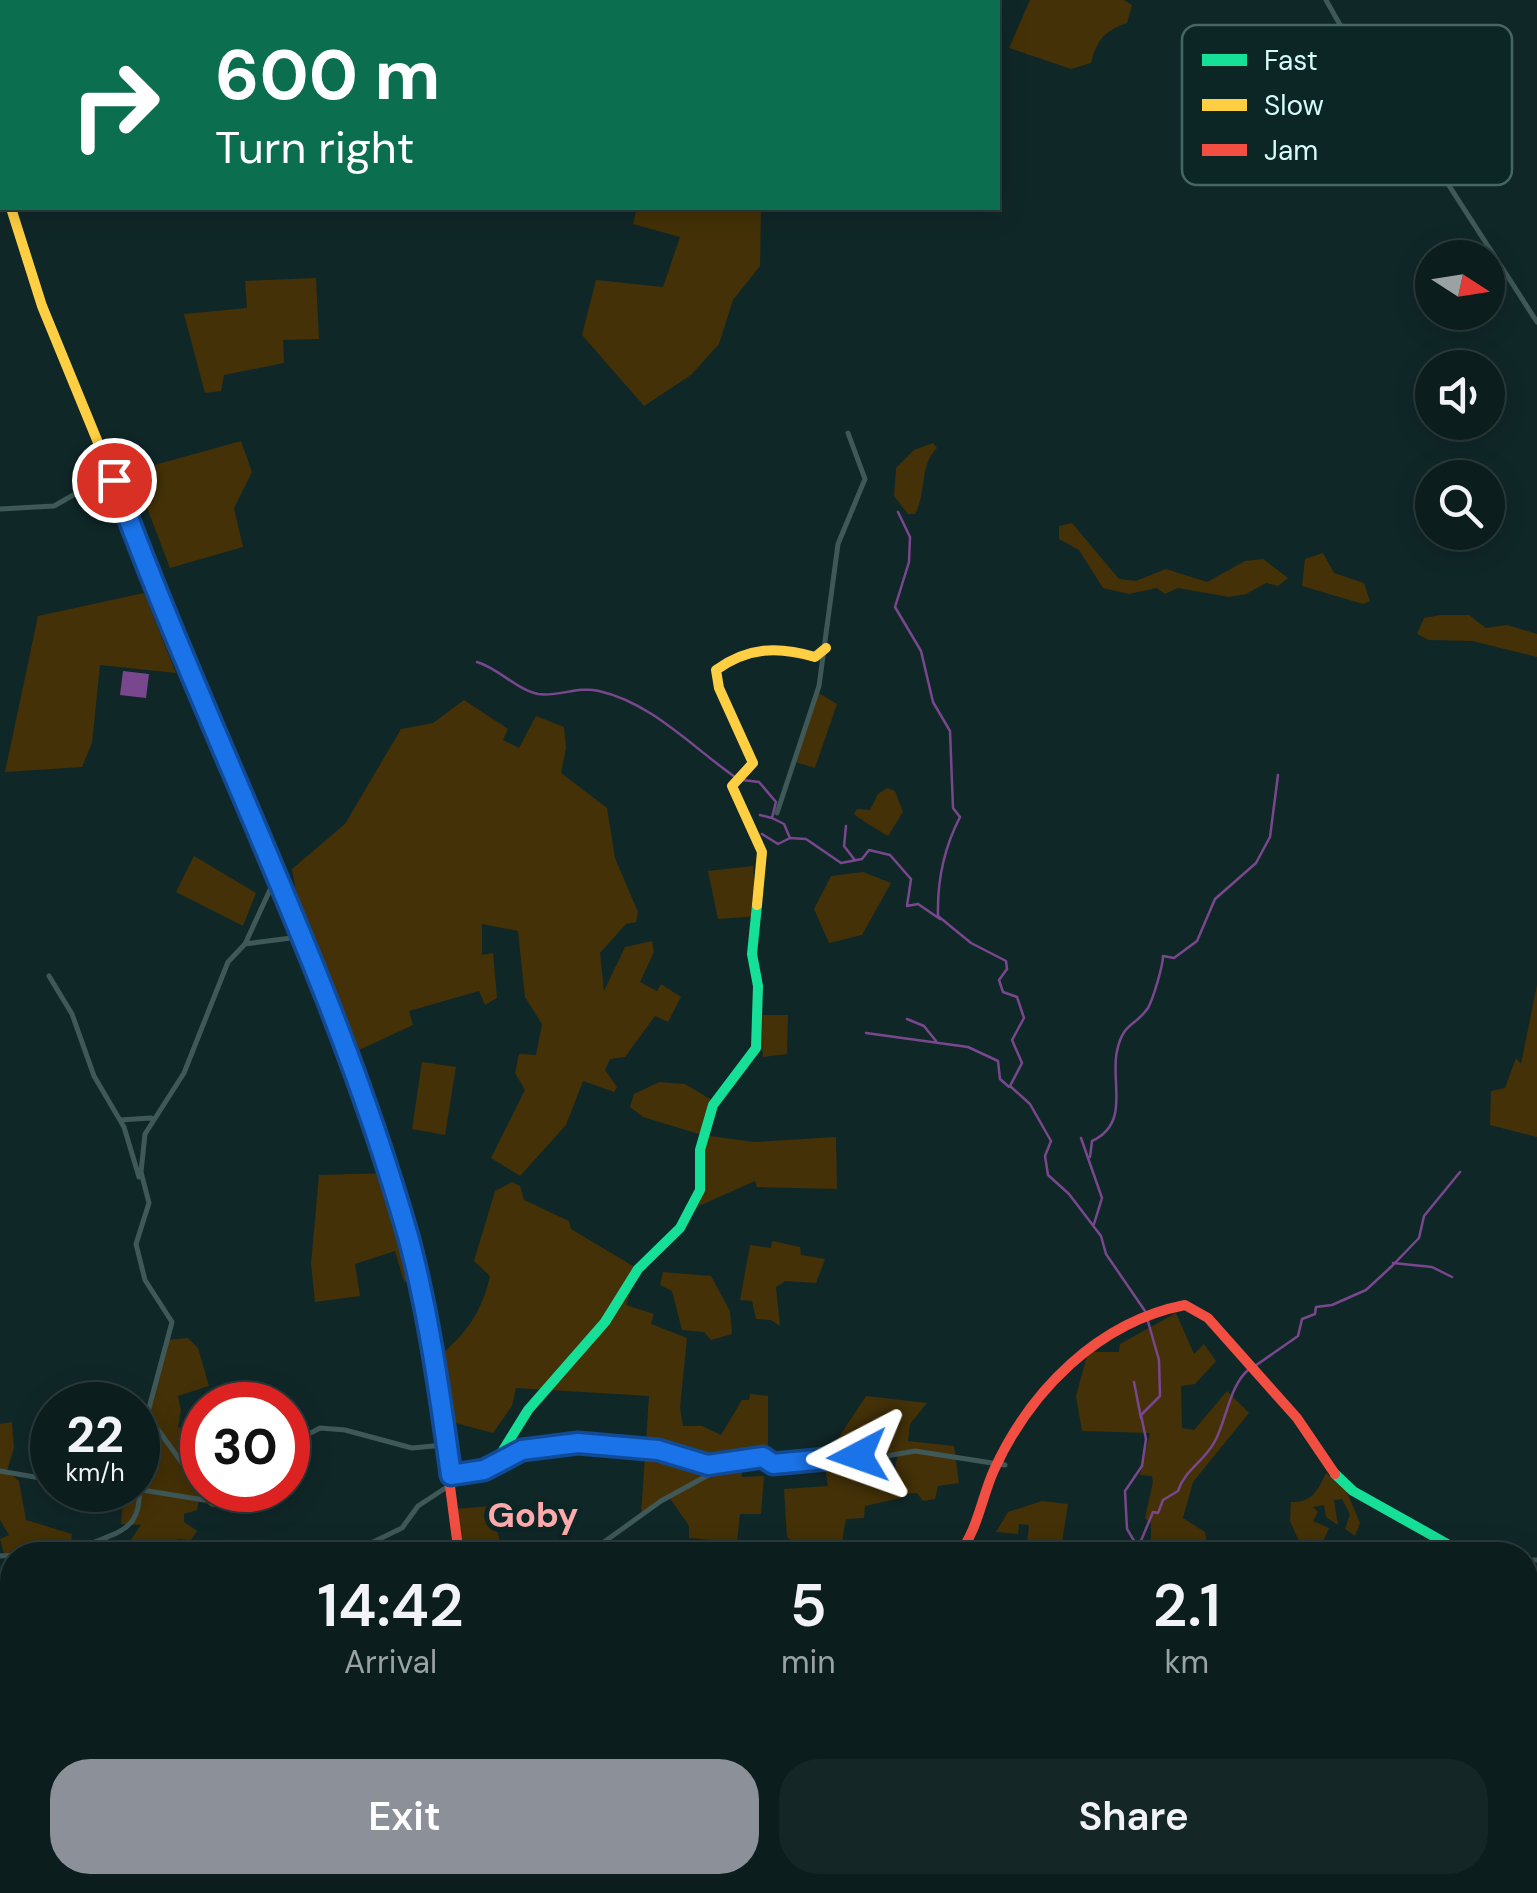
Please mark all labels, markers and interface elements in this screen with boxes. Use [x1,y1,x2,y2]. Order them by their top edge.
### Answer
legend [1182,25,1512,185]
text: 600 m [215,30,440,121]
icon: right [50,40,180,170]
text: Fast [1264,42,1318,79]
text: Slow [1264,87,1324,124]
text: Turn right [215,118,414,177]
text: Jam [1264,132,1318,169]
north arrow [1415,240,1505,330]
map controls [1415,240,1505,550]
button: sound [1415,350,1505,440]
pin [72,438,157,523]
icon: arrive [87,453,142,508]
button: search [1415,460,1505,550]
speed limit sign: 30 [180,1382,310,1512]
text: 22 [66,1402,124,1468]
position arrow [806,1404,910,1508]
text: km/h [65,1456,125,1489]
district label: Goby [487,1492,579,1538]
text: 14:42 [317,1566,464,1645]
text: 5 [790,1566,827,1645]
text: 2.1 [1153,1566,1221,1645]
text: Arrival [344,1641,437,1683]
text: min [781,1641,836,1683]
text: km [1164,1641,1209,1683]
button: Exit [50,1759,759,1874]
button: Share [779,1759,1488,1874]

